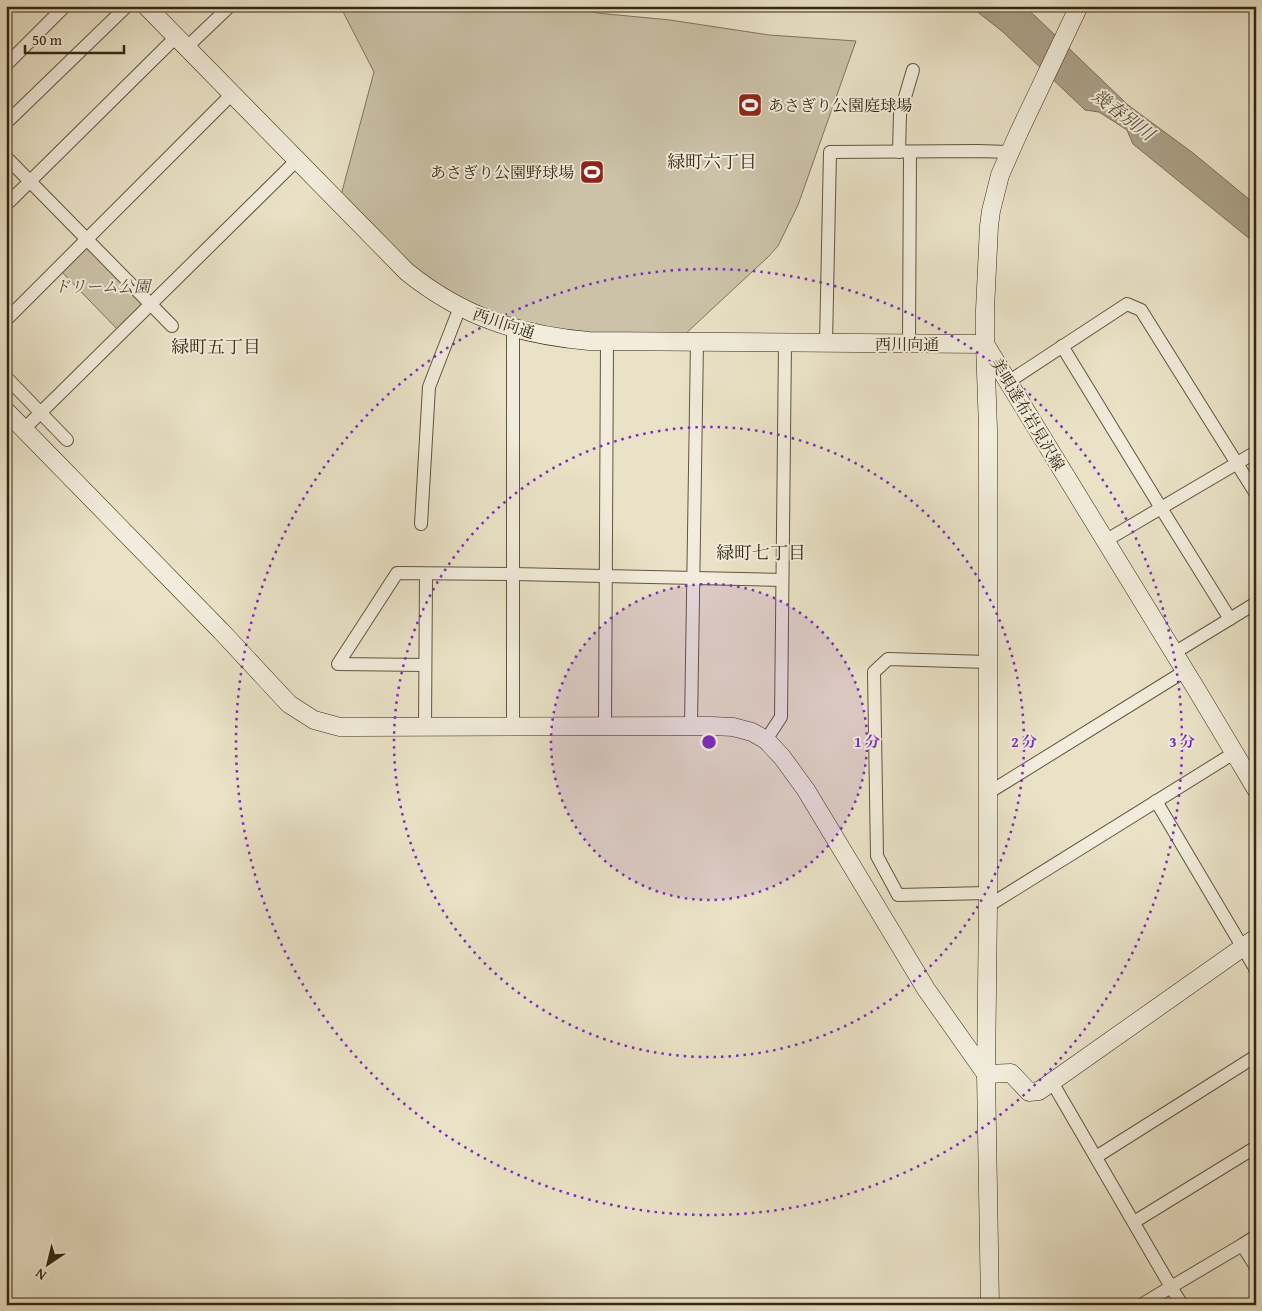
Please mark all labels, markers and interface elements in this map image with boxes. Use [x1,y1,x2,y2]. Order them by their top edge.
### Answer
scale bar [25,22,124,54]
text: 50 m [32,29,63,50]
water label: 幾春別川 [1086,82,1162,148]
sports icon: あさぎり公園庭球場 [737,92,763,118]
place label: あさぎり公園庭球場 [768,93,912,117]
district label: 緑町六丁目 [667,148,757,175]
sports icon: あさぎり公園野球場 [579,159,605,185]
place label: あさぎり公園野球場 [430,160,574,184]
park label: ドリーム公園 [54,274,153,298]
street label: 西川向通 [470,302,538,344]
street label: 西川向通 [875,332,939,356]
district label: 緑町五丁目 [171,333,261,360]
street label: 美唄達布岩見沢線 [985,353,1071,475]
district label: 緑町七丁目 [716,539,806,566]
text: 1 分 [854,731,880,752]
text: 2 分 [1011,731,1037,752]
text: 3 分 [1169,731,1195,752]
centre of rings [700,733,718,751]
north arrow [22,1238,72,1288]
text: N [30,1263,50,1286]

